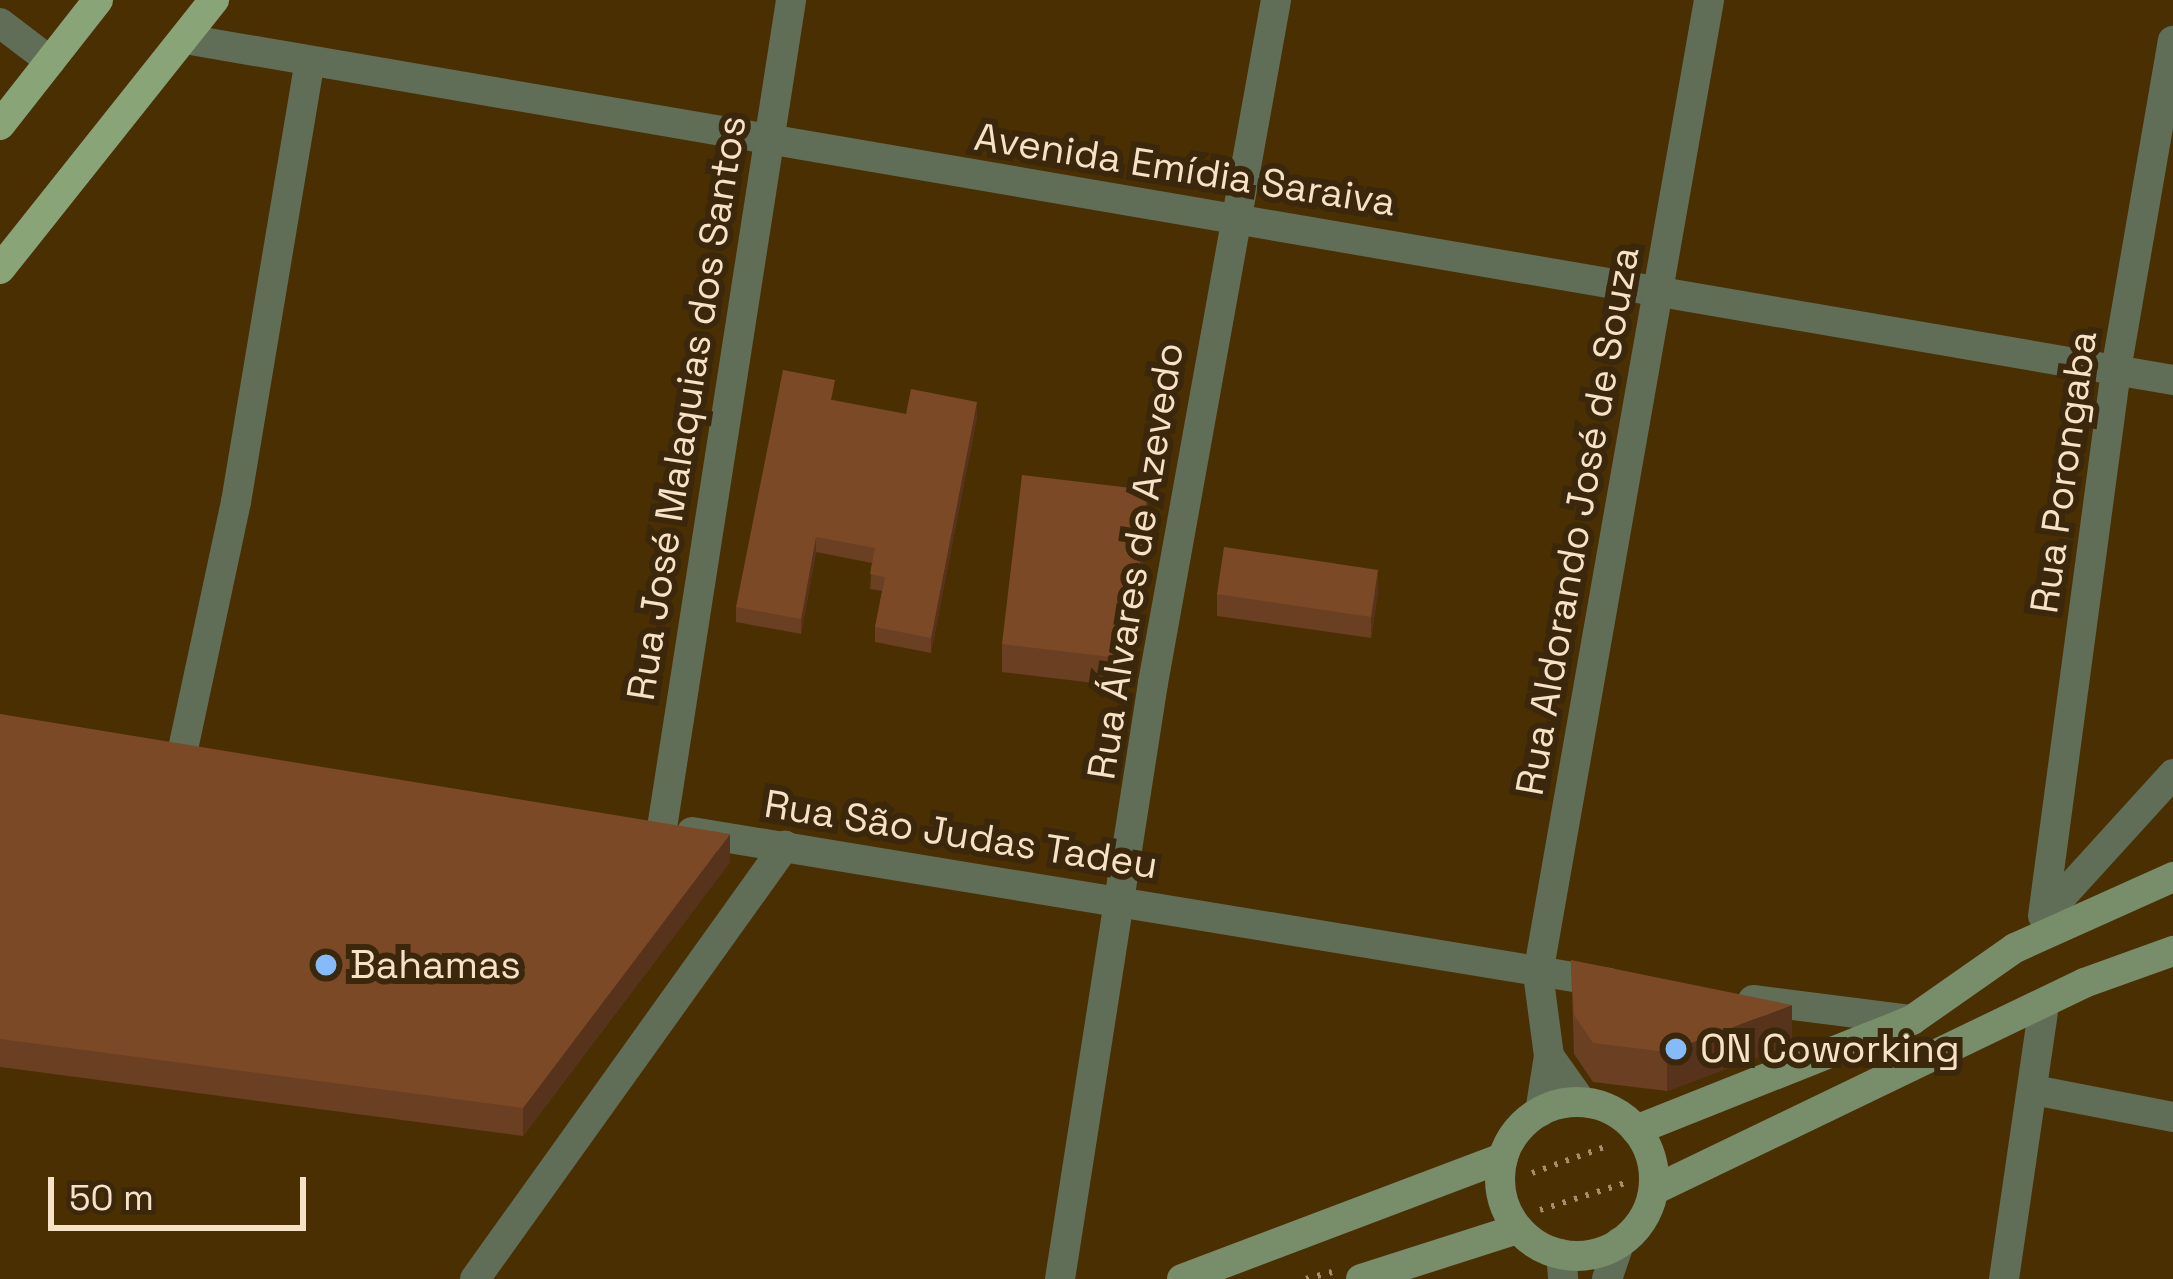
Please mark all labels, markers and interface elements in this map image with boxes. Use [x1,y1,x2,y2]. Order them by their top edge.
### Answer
street label: Rua José Malaquias dos Santos [618,112,756,704]
street label: Avenida Emídia Saraiva [971,114,1399,226]
street label: Rua Aldorando José de Souza [1507,243,1649,799]
street label: Rua Porongaba [2021,328,2107,616]
street label: Rua Álvares de Azevedo [1078,339,1194,783]
street label: Rua São Judas Tadeu [761,781,1161,889]
place label: Bahamas [350,942,521,988]
marker: Bahamas [313,952,339,978]
place label: ON Coworking [1700,1026,1960,1072]
marker: ON Coworking [1663,1036,1689,1062]
scale bar [54,1153,312,1227]
text: 50 m [69,1175,154,1221]

